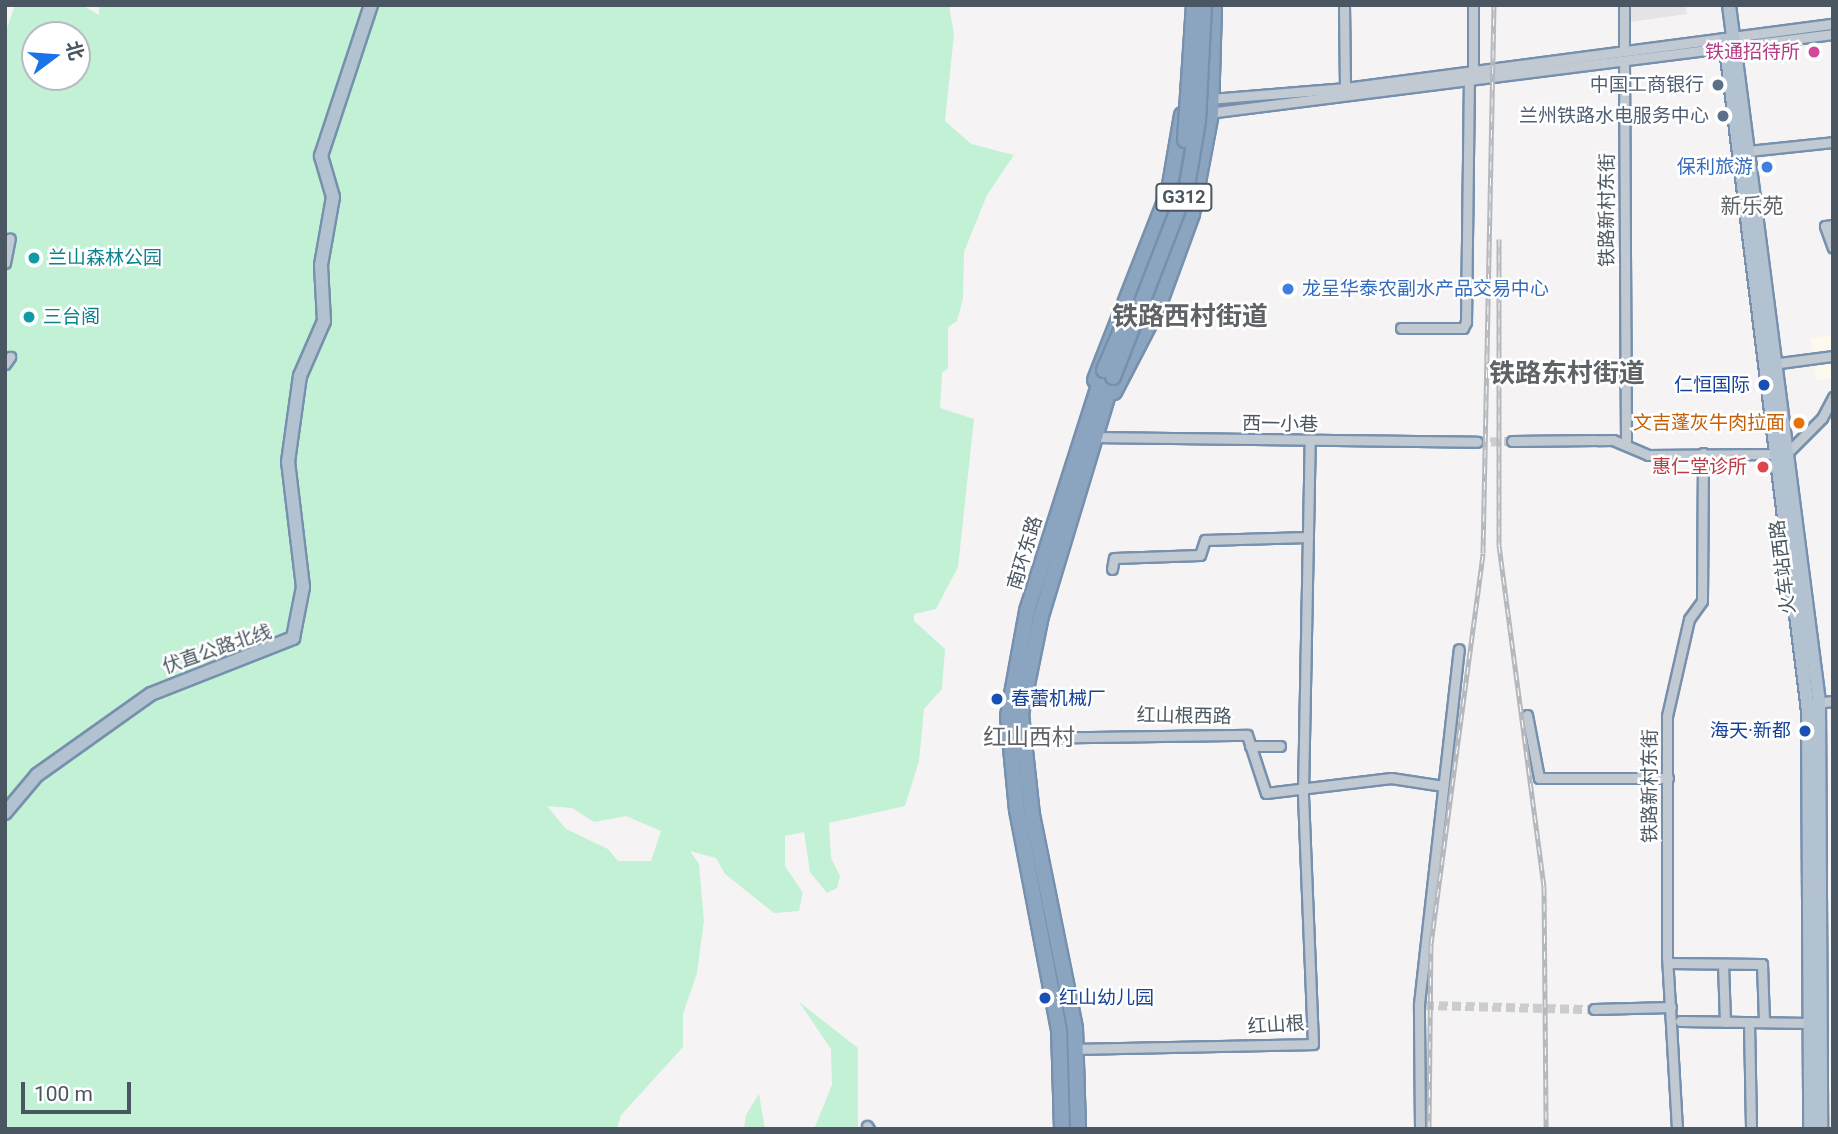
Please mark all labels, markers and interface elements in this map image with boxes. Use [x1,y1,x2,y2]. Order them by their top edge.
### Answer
north arrow [21,21,91,91]
text: 北 [61,38,88,63]
place label: 铁通招待所 [1705,41,1800,63]
marker: 铁通招待所 [1806,44,1822,60]
place label: 中国工商银行 [1590,74,1704,96]
marker: 中国工商银行 [1710,77,1726,93]
place label: 兰州铁路水电服务中心 [1519,105,1709,127]
marker: 兰州铁路水电服务中心 [1715,108,1731,124]
street label: 铁路新村东街 [1596,153,1618,267]
place label: 保利旅游 [1677,156,1753,178]
marker: 保利旅游 [1759,159,1775,175]
road number: G312 [1154,182,1214,212]
district label: 新乐苑 [1721,193,1783,219]
place label: 兰山森林公园 [48,247,162,269]
marker: 兰山森林公园 [26,250,42,266]
place label: 龙呈华泰农副水产品交易中心 [1302,278,1549,300]
marker: 龙呈华泰农副水产品交易中心 [1280,281,1296,297]
district label: 铁路西村街道 [1112,301,1268,333]
place label: 三台阁 [43,306,100,328]
marker: 三台阁 [21,309,37,325]
district label: 铁路东村街道 [1489,358,1645,390]
place label: 仁恒国际 [1674,374,1750,396]
marker: 仁恒国际 [1756,377,1772,393]
street label: 西一小巷 [1242,412,1318,436]
place label: 文吉蓬灰牛肉拉面 [1633,412,1785,434]
marker: 文吉蓬灰牛肉拉面 [1791,415,1807,431]
place label: 惠仁堂诊所 [1652,456,1747,478]
marker: 惠仁堂诊所 [1753,457,1773,477]
street label: 南环东路 [1003,513,1047,593]
street label: 火车站西路 [1766,518,1800,616]
street label: 伏直公路北线 [159,620,275,678]
place label: 春蕾机械厂 [1011,688,1106,710]
marker: 春蕾机械厂 [989,691,1005,707]
street label: 红山根西路 [1136,704,1232,728]
place label: 海天·新都 [1710,720,1791,742]
marker: 海天·新都 [1797,723,1813,739]
district label: 红山西村 [983,724,1075,752]
street label: 铁路新村东街 [1639,729,1661,843]
place label: 红山幼儿园 [1059,987,1154,1009]
marker: 红山幼儿园 [1037,990,1053,1006]
street label: 红山根 [1247,1012,1305,1038]
scale bar [24,1068,135,1112]
text: 100 m [34,1082,93,1106]

